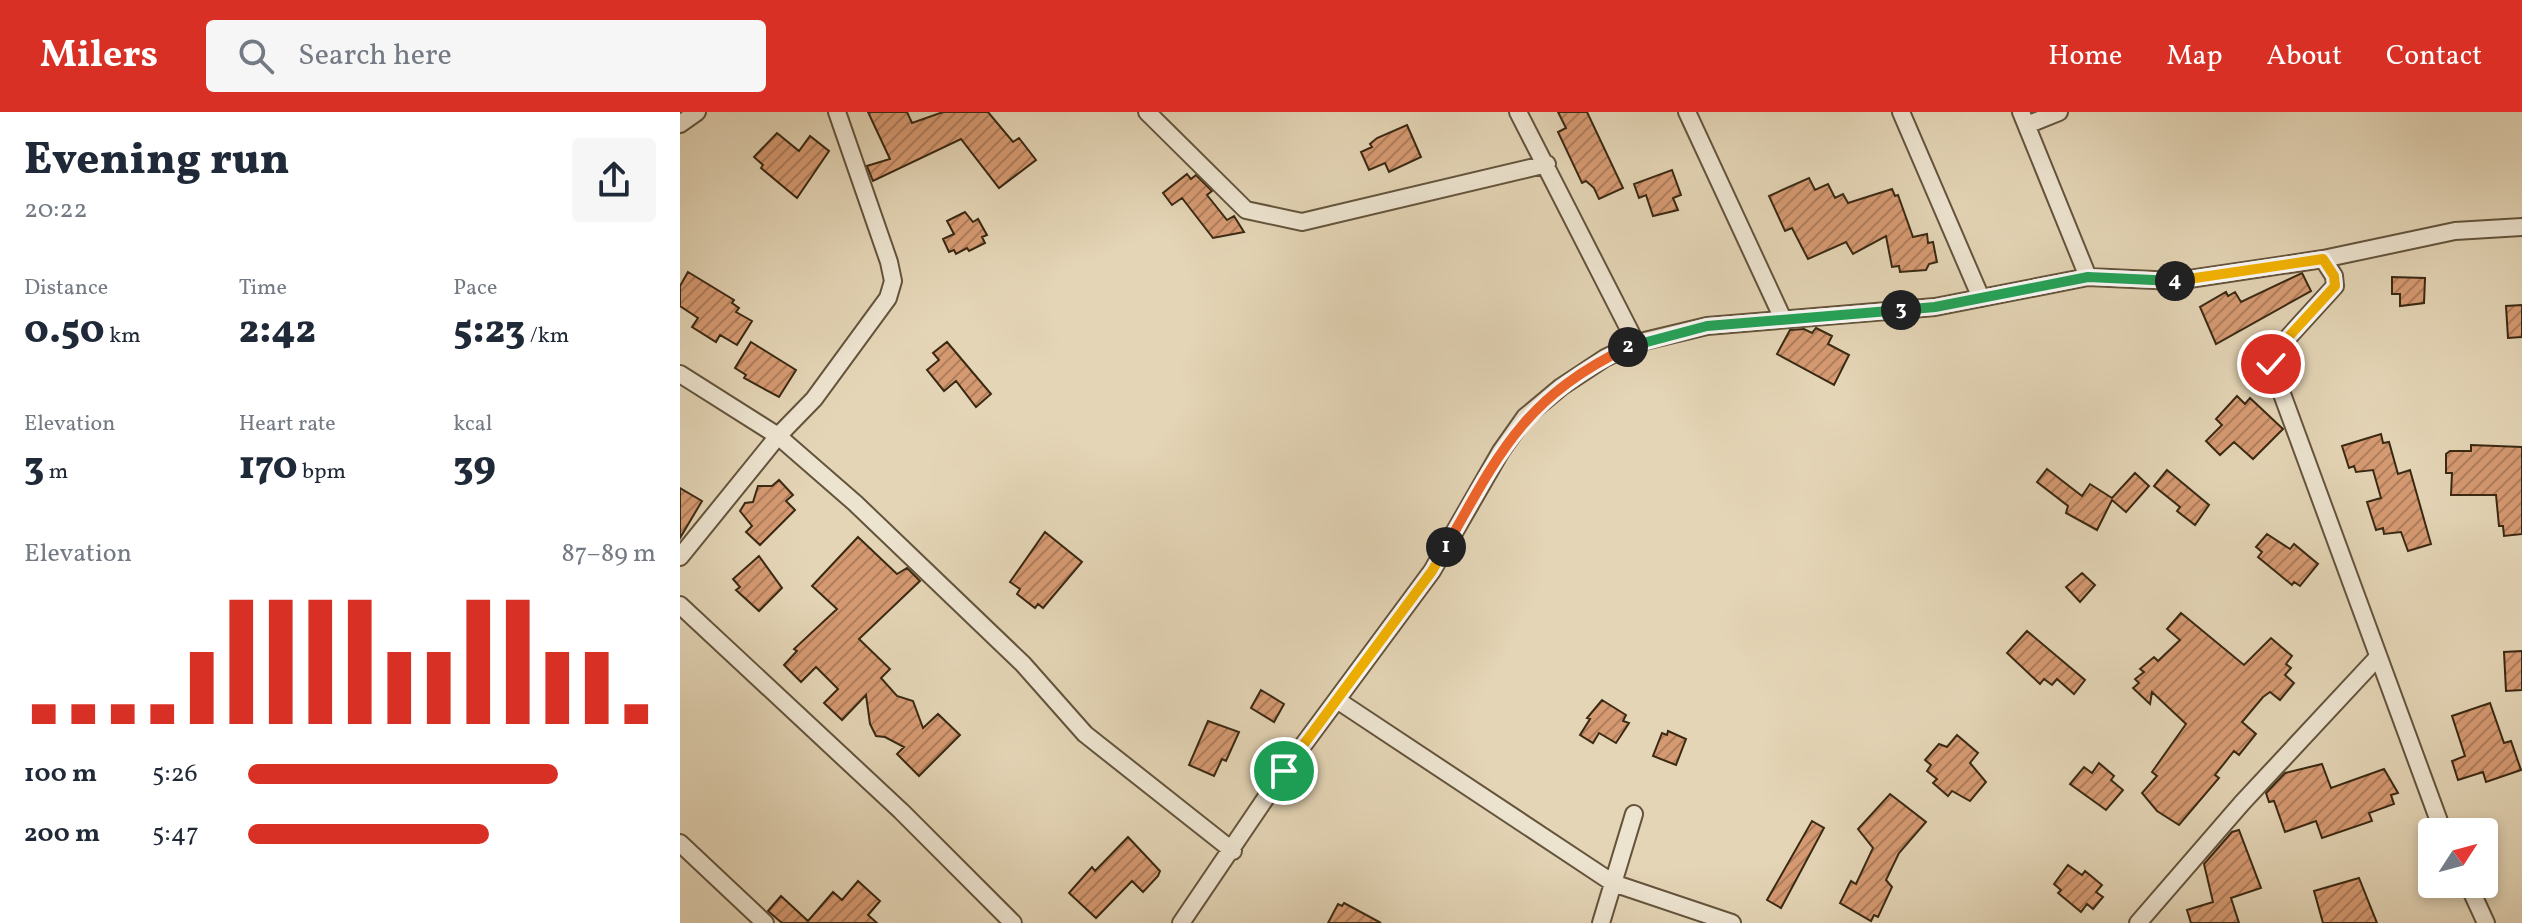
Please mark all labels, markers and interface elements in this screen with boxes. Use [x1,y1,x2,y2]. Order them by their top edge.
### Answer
search box [206,20,766,92]
text: Milers [40,30,158,83]
icon: search [234,34,278,78]
text: Search here [298,35,452,77]
text: Home [2048,37,2122,76]
text: Map [2166,37,2222,76]
text: About [2266,37,2342,76]
text: Contact [2386,37,2482,76]
text: Evening run [24,131,290,192]
button: share [572,138,656,222]
text: 20:22 [24,192,87,228]
pin: 4 [2155,261,2195,301]
text: 4 [2168,265,2182,296]
text: Distance [24,273,108,304]
text: Time [239,273,287,304]
text: Pace [453,273,497,304]
pin: 3 [1881,290,1921,330]
text: 3 [1895,294,1907,325]
text: 0.50 [24,304,105,360]
text: 2:42 [239,304,316,360]
text: 5:23 [453,304,525,360]
text: km [105,321,141,352]
text: /km [525,321,569,352]
pin: 2 [1608,327,1648,367]
pin [2237,330,2305,398]
text: 2 [1622,331,1634,362]
icon: check [2249,342,2293,386]
text: Elevation [24,409,115,440]
text: Heart rate [239,409,336,440]
text: kcal [453,409,492,440]
text: 3 [24,440,44,496]
text: 170 [239,440,298,496]
text: 39 [453,440,496,496]
text: m [44,457,68,488]
text: bpm [298,457,346,488]
pin: 1 [1426,527,1466,567]
text: 1 [1442,531,1450,562]
text: Elevation [24,536,132,572]
text: 87–89 m [562,536,656,572]
pin [1250,737,1318,805]
icon: arrive [1262,749,1306,793]
text: 100 m [24,756,97,792]
text: 5:26 [152,756,198,792]
text: 200 m [24,816,100,852]
text: 5:47 [152,816,199,852]
north arrow [2418,818,2498,898]
map controls [2418,818,2498,898]

